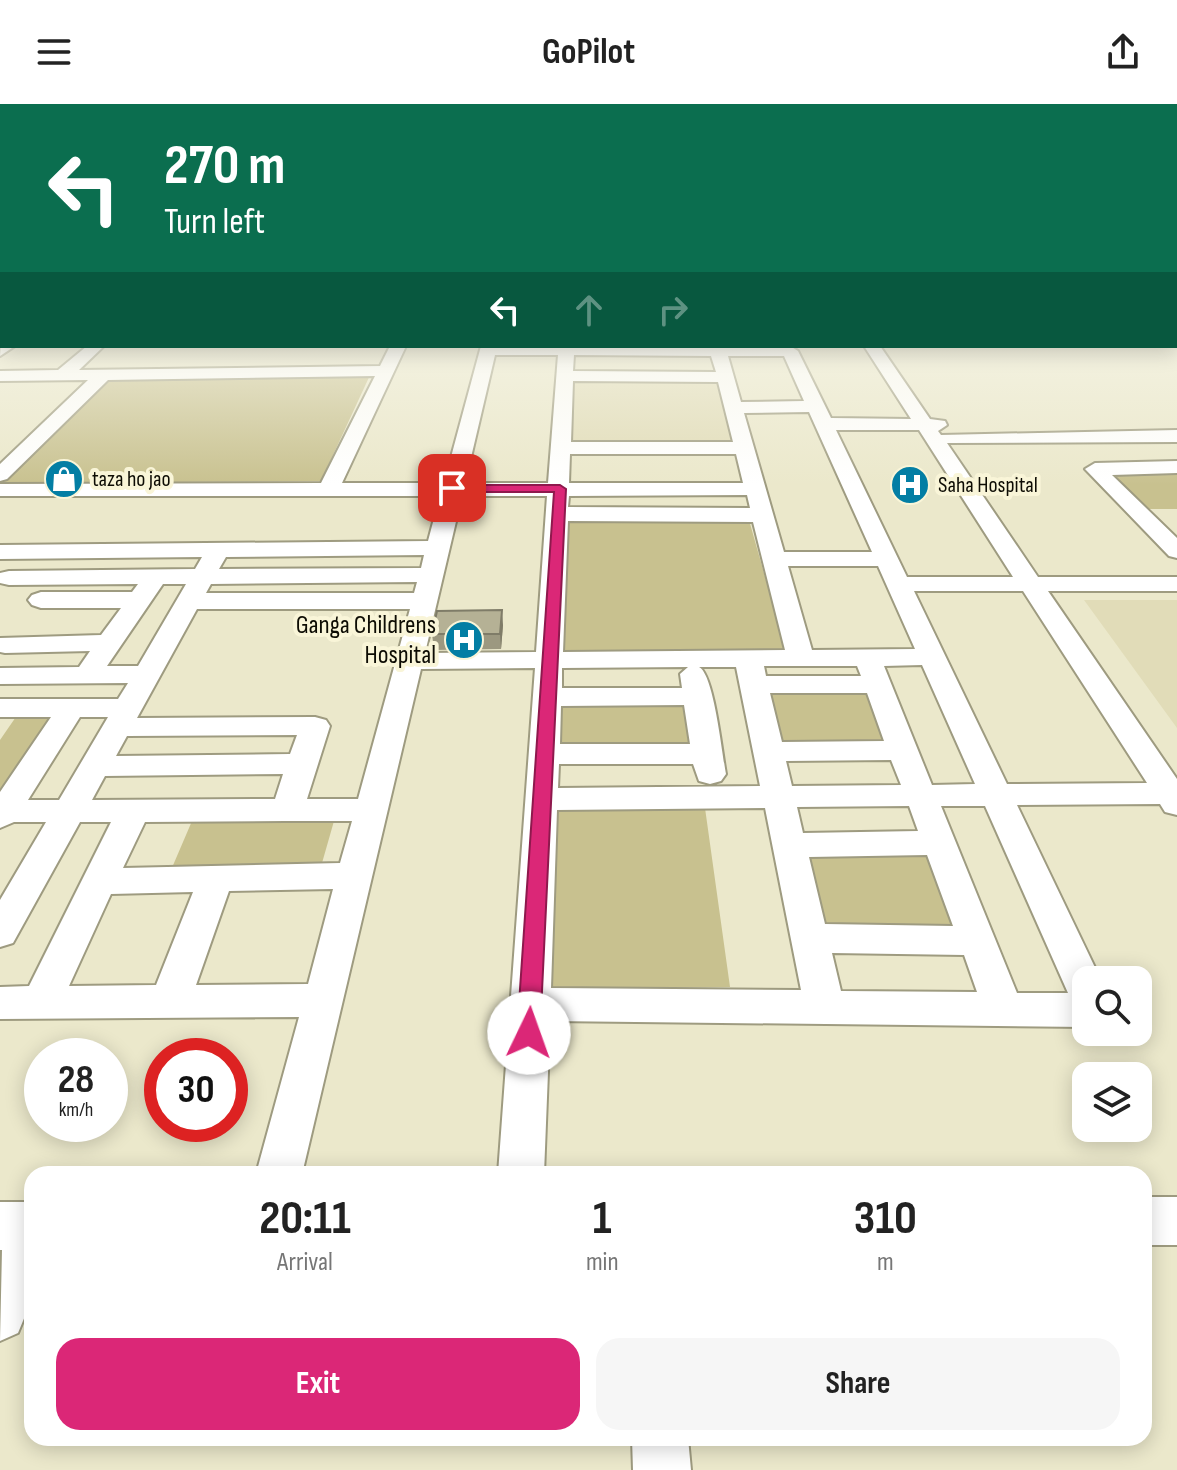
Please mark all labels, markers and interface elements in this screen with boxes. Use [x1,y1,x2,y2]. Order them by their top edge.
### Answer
icon: menu [32,30,76,74]
icon: share [1101,30,1145,74]
text: GoPilot [542,31,635,74]
text: 270 m [164,133,285,200]
icon: left [32,136,136,240]
text: Turn left [164,201,265,244]
icon: left [483,288,527,332]
icon: ahead [567,288,611,332]
icon: right [651,288,695,332]
pin [418,454,486,522]
shop icon: taza ho jao [43,458,85,500]
hospital icon: Saha Hospital [889,464,931,506]
place label: taza ho jao [92,466,171,493]
icon: arrive [430,466,474,510]
place label: Saha Hospital [938,472,1038,499]
place label: Ganga Childrens Hospital [296,610,436,671]
hospital icon: Ganga Childrens Hospital [443,619,485,661]
map controls [1072,966,1152,1142]
button: search [1072,966,1152,1046]
position arrow [487,991,571,1075]
speed limit sign: 30 [144,1038,248,1142]
text: 28 [58,1056,94,1104]
button: layers [1072,1062,1152,1142]
text: km/h [59,1098,93,1122]
text: 20:11 [259,1190,351,1247]
text: 1 [593,1190,612,1247]
text: 310 [854,1190,917,1247]
text: Arrival [277,1247,333,1278]
text: min [586,1247,619,1278]
text: m [877,1247,894,1278]
button: Exit [56,1338,580,1430]
button: Share [596,1338,1120,1430]

